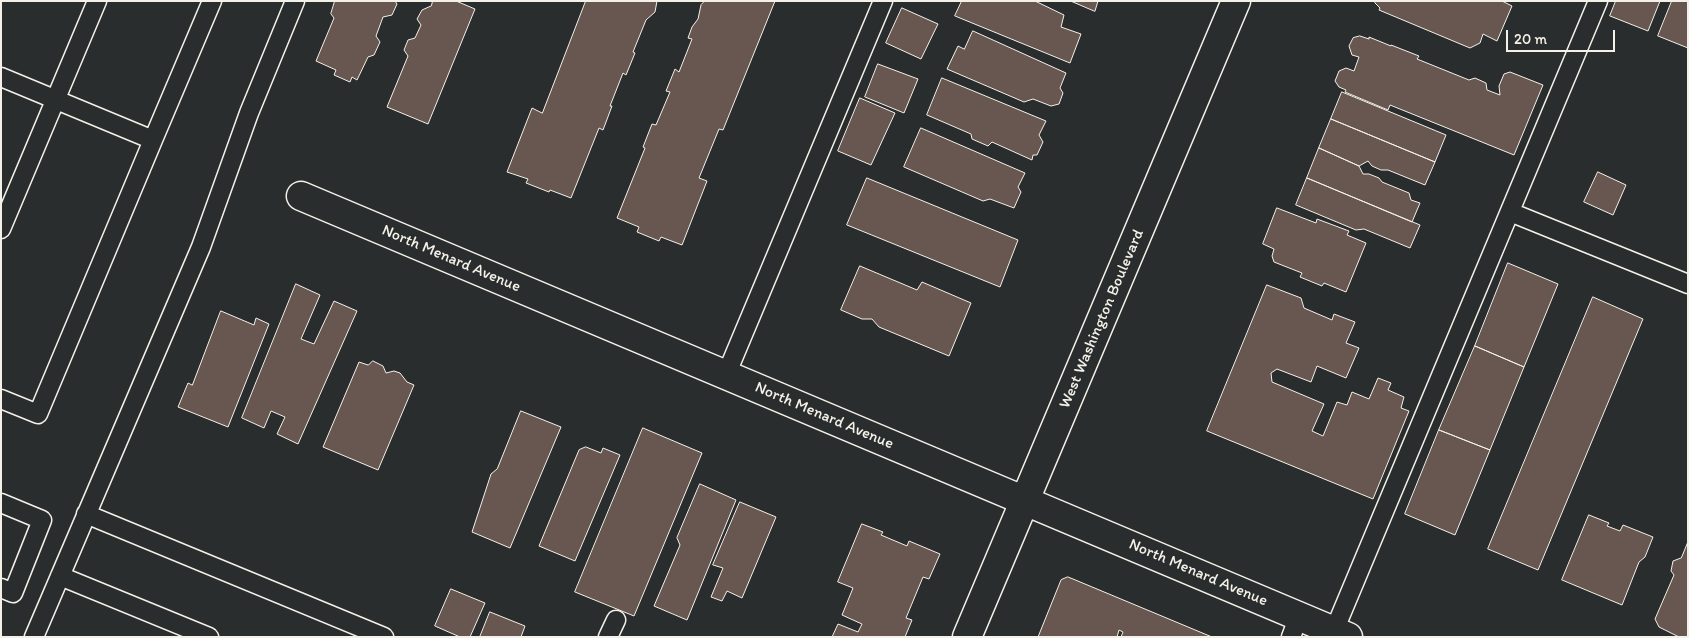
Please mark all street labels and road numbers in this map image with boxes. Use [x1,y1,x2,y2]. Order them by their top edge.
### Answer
street label: North Menard Avenue [379,221,523,297]
street label: West Washington Boulevard [1055,227,1149,411]
street label: North Menard Avenue [752,378,896,454]
street label: North Menard Avenue [1126,535,1270,611]

